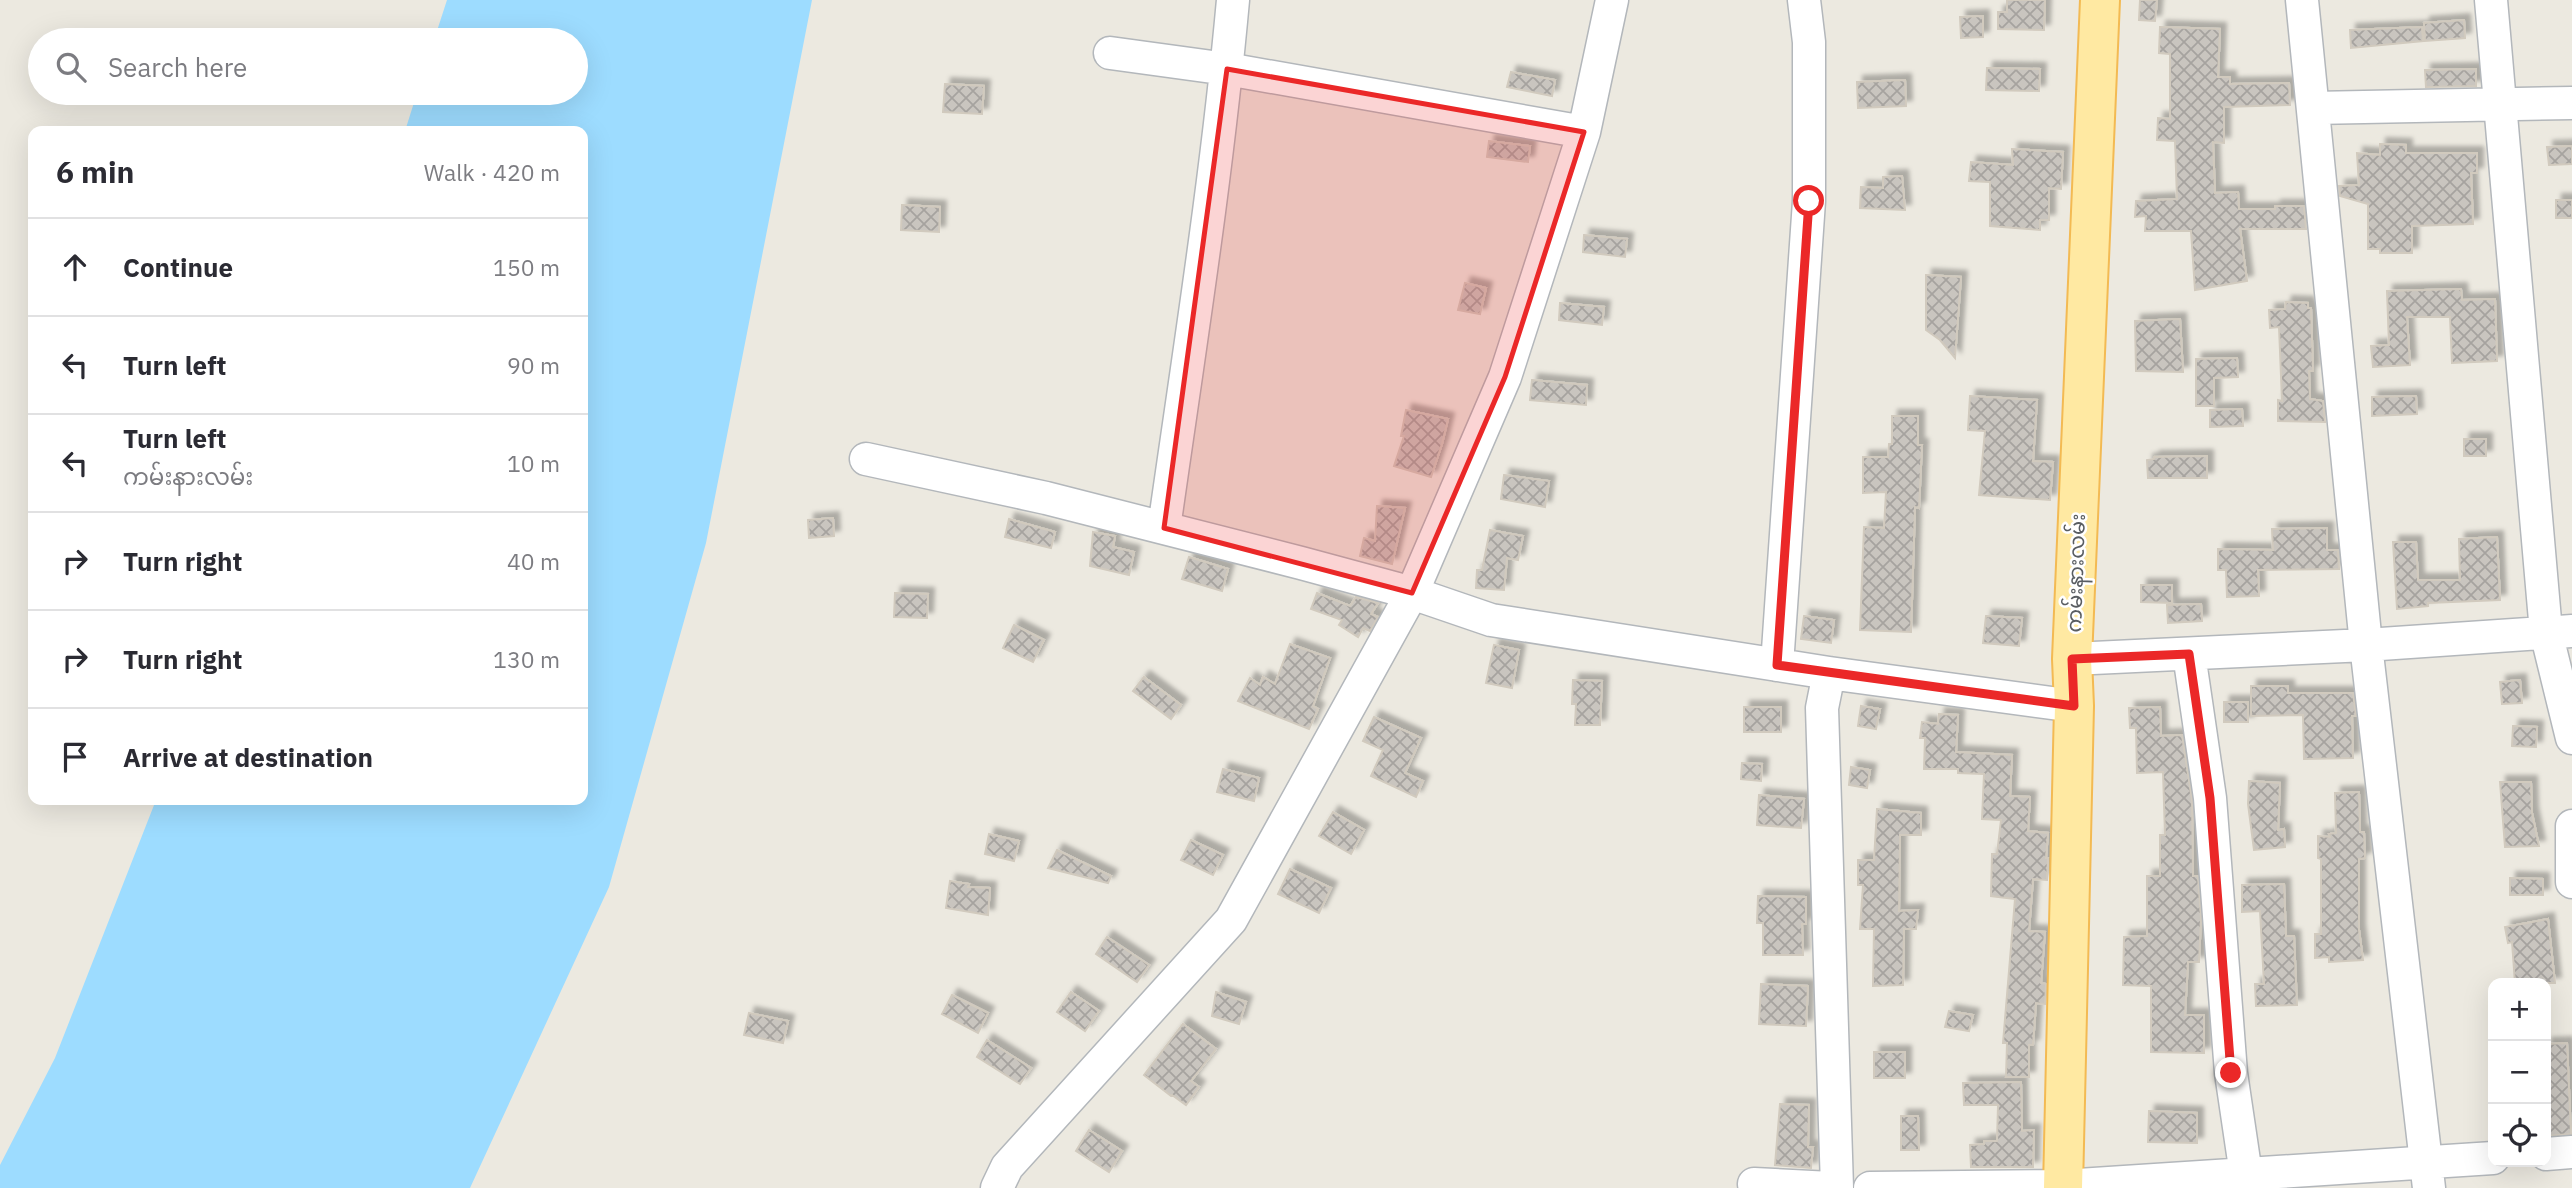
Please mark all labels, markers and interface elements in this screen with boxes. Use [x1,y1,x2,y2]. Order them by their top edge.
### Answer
search box [28,28,588,105]
icon: search [52,48,90,86]
text: Search here [108,50,247,84]
text: 6 min [56,152,134,191]
text: Walk · 420 m [424,157,560,187]
route start [1793,185,1824,216]
icon: ahead [56,248,94,286]
text: Continue [123,250,233,284]
text: 150 m [493,252,560,282]
icon: left [56,346,94,384]
text: Turn left [123,348,226,382]
text: 90 m [507,350,560,380]
text: Turn left [123,421,226,455]
icon: left [56,444,94,482]
text: 10 m [507,448,560,478]
text: ကမ်းနားလမ်း [123,461,253,491]
street label: ကမ်းနားလမ်း [2058,513,2095,633]
icon: right [56,542,94,580]
text: Turn right [123,544,242,578]
text: 40 m [507,546,560,576]
icon: right [56,640,94,678]
text: Turn right [123,642,242,676]
text: 130 m [493,644,560,674]
icon: arrive [56,738,94,776]
text: Arrive at destination [123,740,373,774]
map controls [2488,978,2551,1167]
button: + [2488,978,2551,1041]
button: − [2488,1041,2551,1104]
route end [2215,1057,2246,1088]
button: locate [2488,1104,2551,1167]

